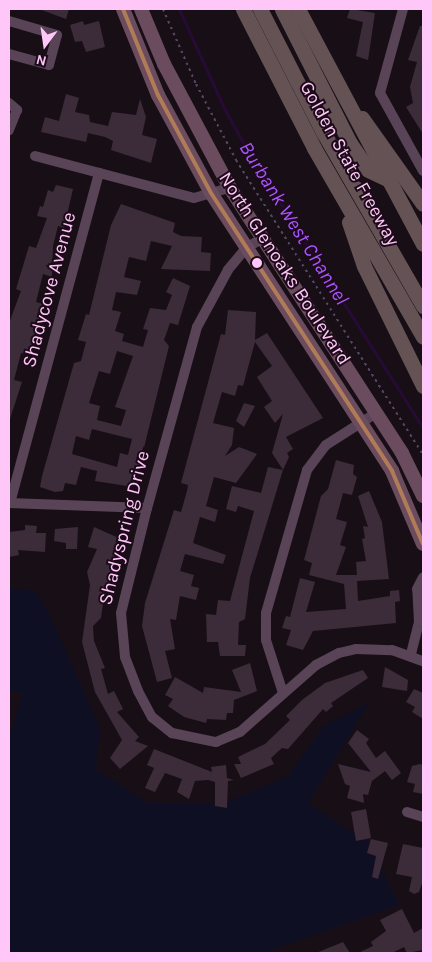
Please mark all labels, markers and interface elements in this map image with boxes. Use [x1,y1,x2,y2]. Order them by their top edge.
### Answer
north arrow [20,20,70,70]
text: N [34,51,48,70]
street label: Golden State Freeway [294,78,404,250]
water label: Burbank West Channel [234,137,354,309]
street label: North Glenoaks Boulevard [213,168,355,370]
street label: Shadycove Avenue [18,210,82,370]
unlabelled marker [252,258,262,268]
street label: Shadyspring Drive [95,448,155,608]

